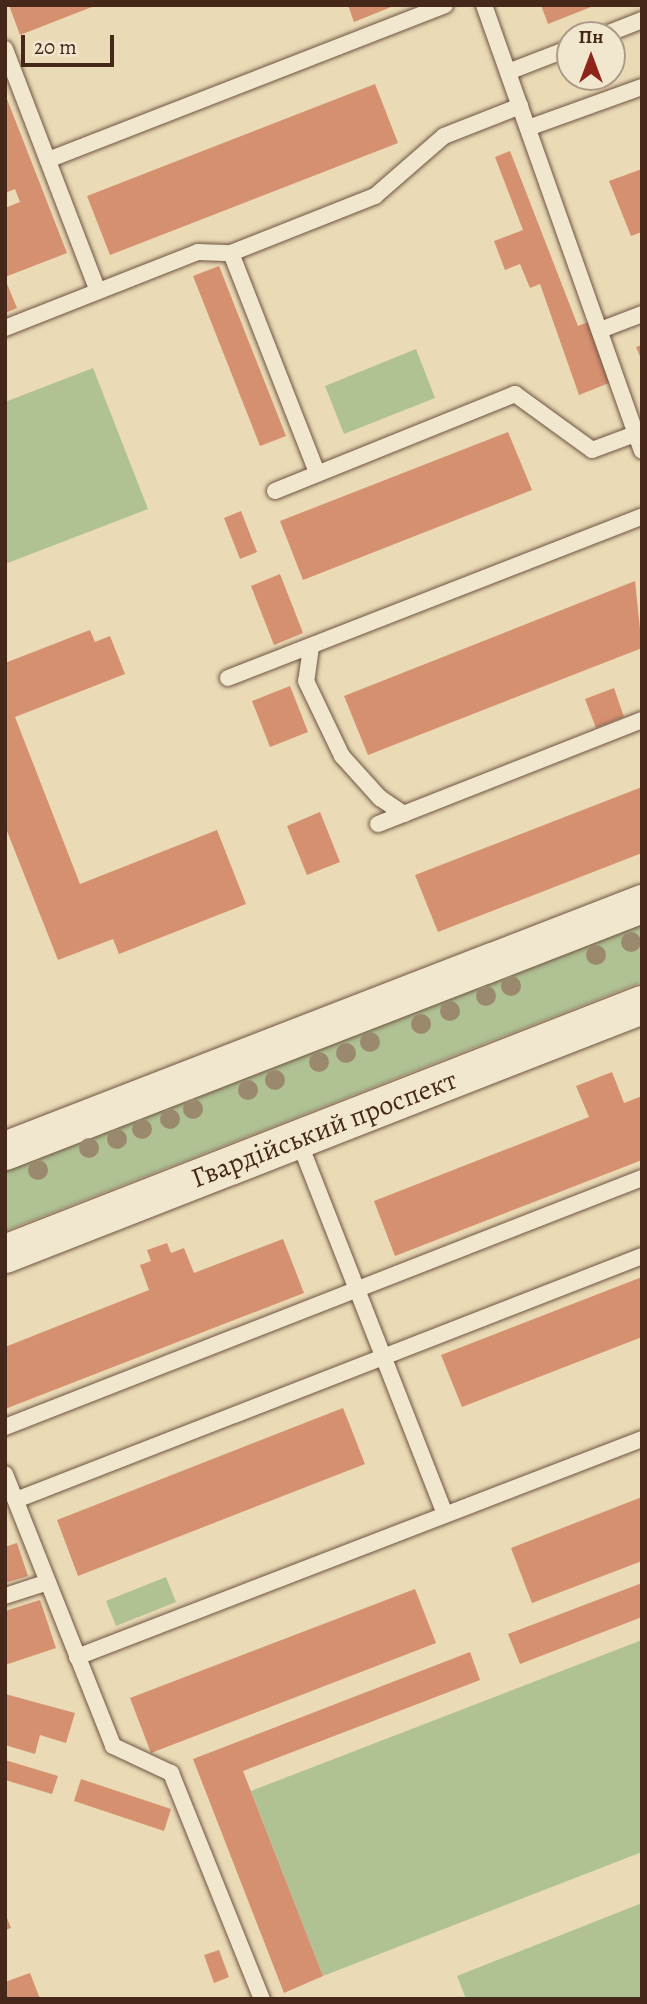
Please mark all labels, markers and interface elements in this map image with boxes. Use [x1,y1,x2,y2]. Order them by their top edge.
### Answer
scale bar [24,21,117,65]
north arrow [556,21,626,91]
text: Пн [579,24,603,50]
text: 20 m [34,33,77,61]
street label: Гвардійський проспект [187,1063,461,1195]

